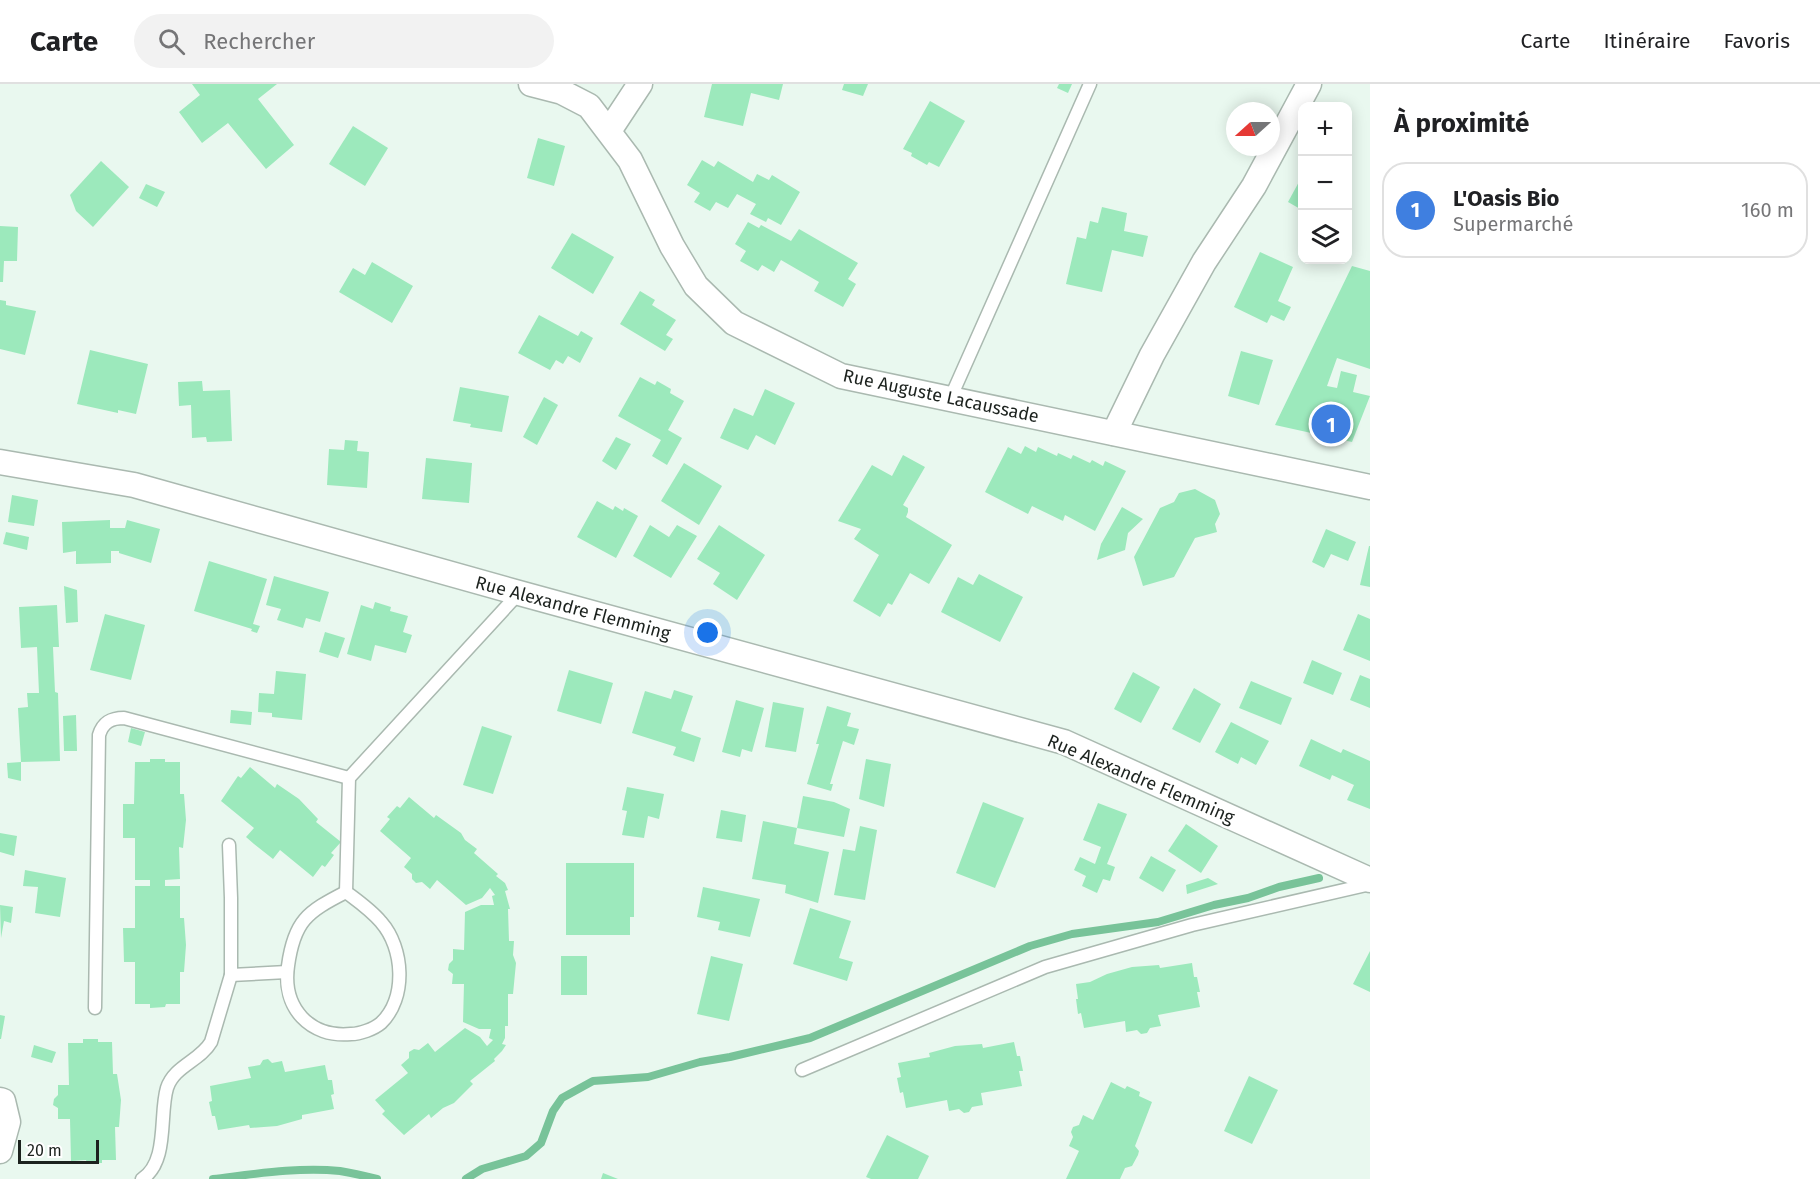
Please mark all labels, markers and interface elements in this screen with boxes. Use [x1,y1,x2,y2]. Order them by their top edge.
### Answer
search box [134,14,554,68]
text: Carte [30,25,98,58]
icon: search [155,25,188,58]
text: Rechercher [203,28,315,55]
text: Carte [1521,28,1570,54]
text: Itinéraire [1603,28,1690,54]
text: Favoris [1723,28,1790,54]
north arrow [1226,102,1280,156]
map controls [1298,102,1352,264]
button: + [1298,102,1352,156]
text: À proximité [1394,108,1529,139]
button: − [1298,156,1352,210]
text: L'Oasis Bio [1453,185,1559,212]
text: 1 [1411,198,1420,222]
text: 160 m [1741,198,1794,222]
button: layers [1298,210,1352,264]
text: Supermarché [1453,212,1573,236]
street label: Rue Auguste Lacaussade [841,364,1041,428]
pin: 1 [1312,402,1350,446]
street label: Rue Alexandre Flemming [473,571,674,645]
your location [693,618,722,647]
street label: Rue Alexandre Flemming [1044,730,1238,829]
scale bar [18,1137,99,1164]
text: 20 m [27,1141,62,1160]

